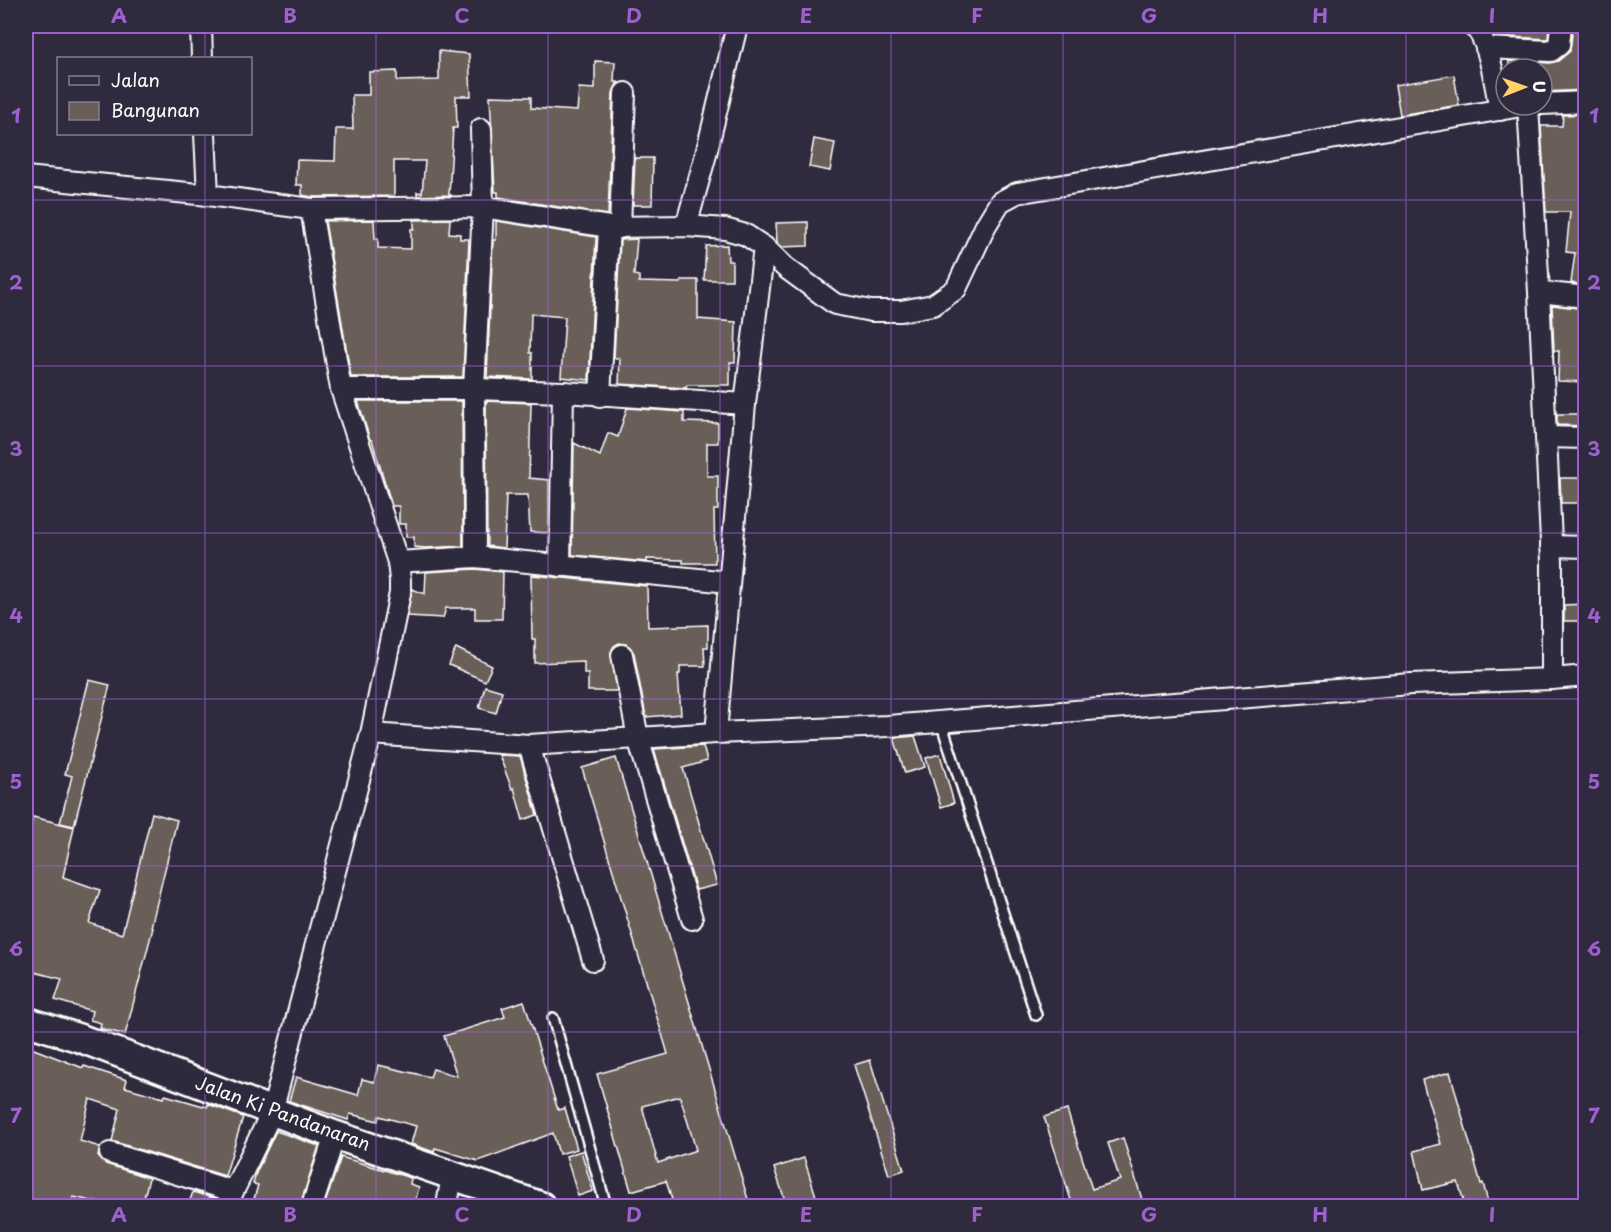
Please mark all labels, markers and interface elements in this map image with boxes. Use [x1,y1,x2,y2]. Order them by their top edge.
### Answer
text: A [111,0,127,30]
text: B [283,0,297,30]
text: C [454,0,470,30]
text: D [626,0,642,30]
text: E [800,0,812,30]
text: F [971,0,983,30]
text: G [1141,0,1157,30]
text: H [1312,0,1328,30]
text: I [1489,0,1495,30]
legend [57,57,252,135]
north arrow [1494,57,1554,117]
text: Jalan [111,66,160,93]
text: U [1528,80,1552,93]
text: Bangunan [111,96,200,123]
text: 1 [11,100,21,130]
text: 1 [1589,100,1599,130]
text: 2 [9,267,23,297]
text: 2 [1587,267,1601,297]
text: 3 [9,433,23,463]
text: 3 [1587,433,1601,463]
text: 4 [9,600,23,630]
text: 4 [1587,600,1601,630]
text: 5 [10,766,22,796]
text: 5 [1588,766,1600,796]
text: 6 [9,933,23,963]
text: 6 [1587,933,1601,963]
street label: Jalan Ki Pandanaran [192,1068,375,1157]
text: 7 [10,1100,22,1130]
text: 7 [1588,1100,1600,1130]
text: A [111,1199,127,1229]
text: B [283,1199,297,1229]
text: C [454,1199,470,1229]
text: D [626,1199,642,1229]
text: E [800,1199,812,1229]
text: F [971,1199,983,1229]
text: G [1141,1199,1157,1229]
text: H [1312,1199,1328,1229]
text: I [1489,1199,1495,1229]

